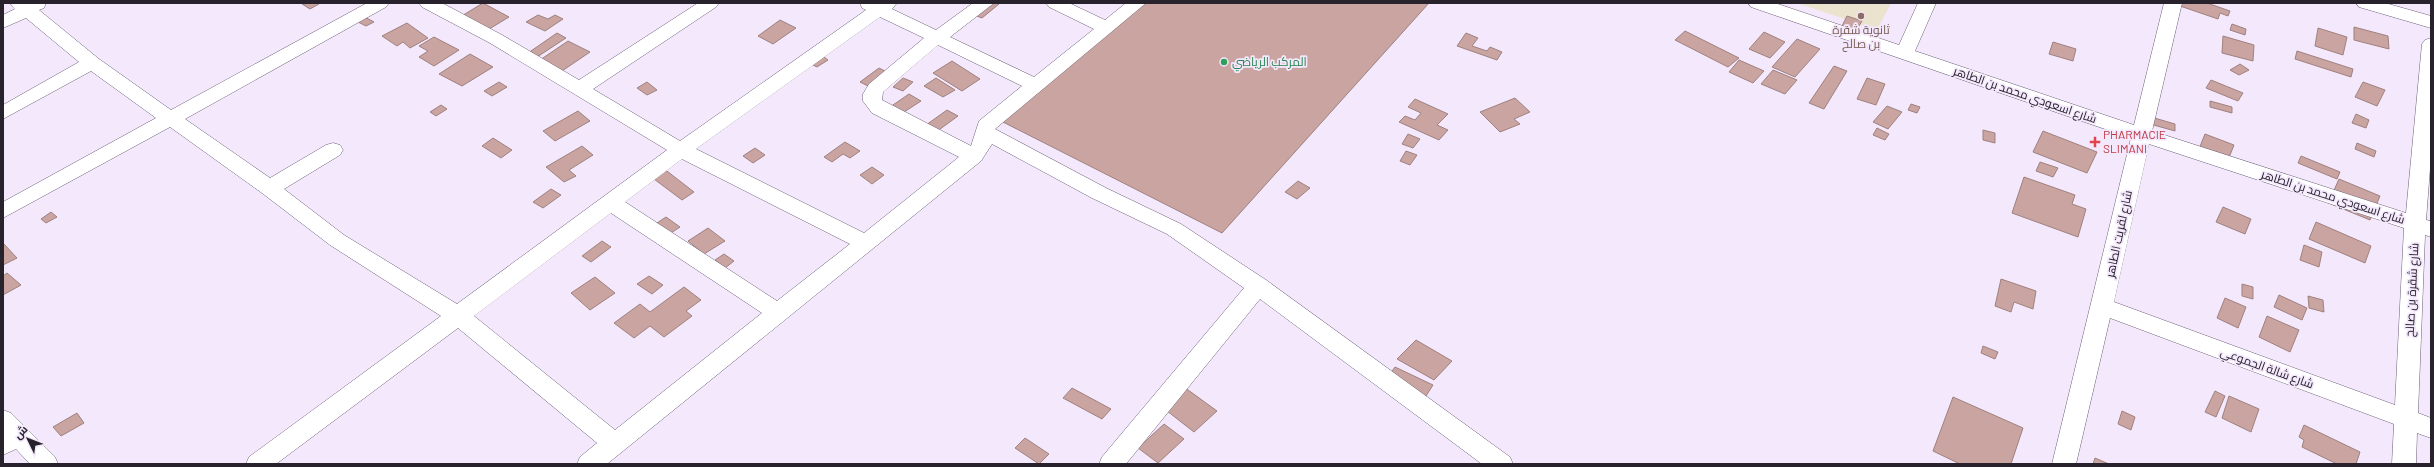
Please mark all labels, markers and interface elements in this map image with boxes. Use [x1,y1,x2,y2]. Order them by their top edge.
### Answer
marker: ثانوية شقرة بن صالح [1856,11,1866,21]
place label: ثانوية شقرة بن صالح [1832,22,1891,52]
place label: المركب الرياضي [1232,54,1307,72]
marker: المركب الرياضي [1219,57,1229,67]
street label: شارع اسعودي محمد بن الطاهر [1950,63,2099,129]
place label: PHARMACIE SLIMANI [2103,127,2166,155]
marker: PHARMACIE SLIMANI [2090,137,2100,147]
street label: شارع اسعودي محمد بن الطاهر [2257,166,2407,230]
street label: شارع لقريت الطاهر [2102,189,2136,280]
street label: شارع شقرة بن صالح [2402,242,2422,338]
street label: شارع شالة الجموعي [2217,344,2316,394]
north arrow [8,419,48,459]
text: ش [11,422,31,442]

